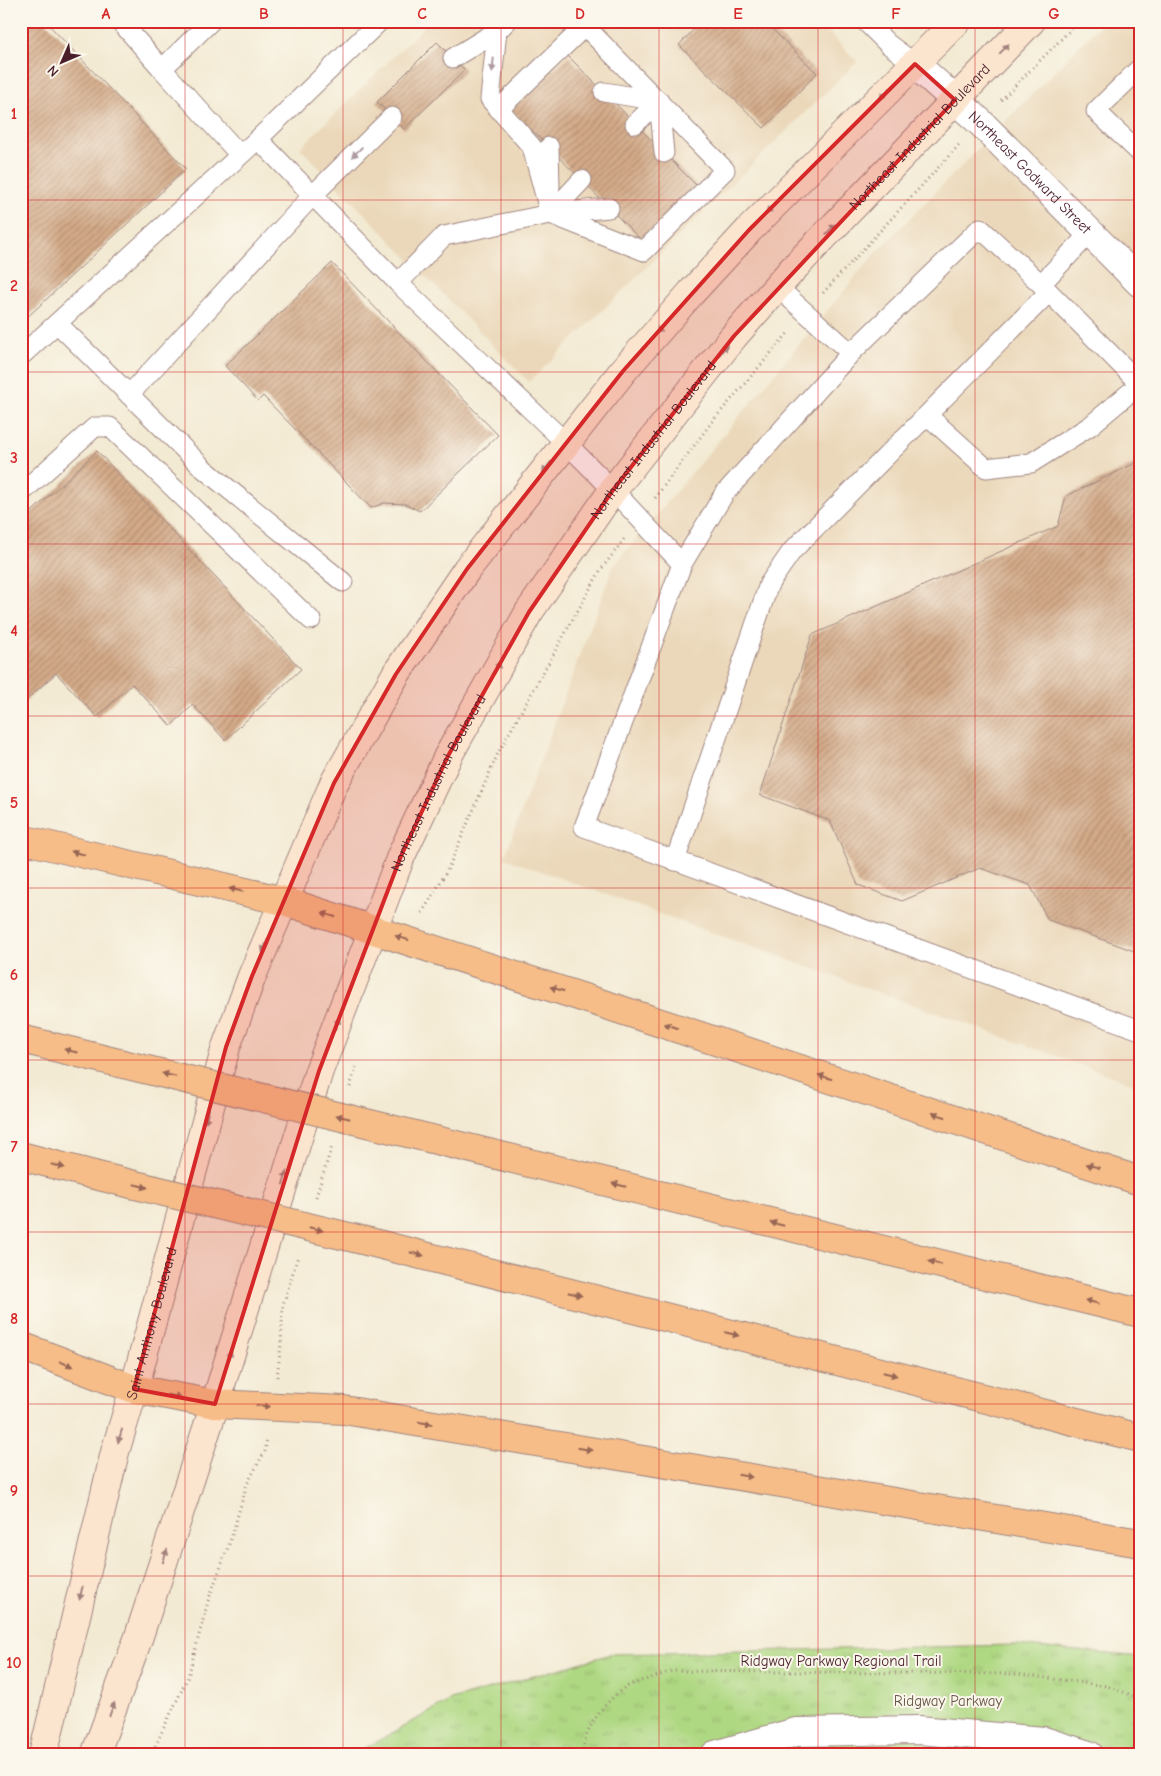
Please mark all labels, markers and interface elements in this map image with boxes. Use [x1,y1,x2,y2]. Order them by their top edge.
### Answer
text: A [102,5,111,23]
text: B [259,5,269,23]
text: C [417,5,427,23]
text: D [575,5,585,23]
text: E [733,5,743,23]
text: F [891,5,901,23]
text: G [1048,5,1060,23]
north arrow [38,38,88,88]
one-way arrow [998,43,1010,55]
one-way arrow [489,57,497,73]
street label: Northeast Industrial Boulevard [845,60,994,214]
text: N [44,62,62,80]
one-way arrow [879,87,891,99]
text: 1 [11,105,17,123]
street label: Northeast Godward Street [965,107,1095,238]
one-way arrow [351,145,363,157]
one-way arrow [765,202,777,214]
one-way arrow [825,223,837,235]
text: 2 [10,277,18,295]
one-way arrow [655,321,666,334]
one-way arrow [717,344,728,357]
street label: Northeast Industrial Boulevard [587,357,720,523]
text: 3 [10,449,18,467]
one-way arrow [541,460,552,473]
text: 4 [10,622,18,640]
one-way arrow [493,661,502,674]
street label: Northeast Industrial Boulevard [387,691,490,874]
text: 5 [10,794,18,812]
one-way arrow [70,849,85,857]
one-way arrow [229,886,244,894]
one-way arrow [321,910,336,918]
one-way arrow [394,934,409,942]
one-way arrow [260,938,268,953]
text: 6 [10,966,18,984]
one-way arrow [549,984,564,992]
one-way arrow [333,1016,341,1031]
one-way arrow [663,1022,678,1030]
one-way arrow [64,1047,79,1055]
one-way arrow [161,1071,176,1079]
one-way arrow [818,1073,833,1081]
one-way arrow [203,1108,211,1123]
one-way arrow [932,1111,947,1118]
one-way arrow [336,1113,351,1121]
text: 7 [10,1138,18,1156]
one-way arrow [50,1162,65,1170]
one-way arrow [1086,1162,1101,1169]
one-way arrow [282,1171,290,1186]
one-way arrow [612,1181,627,1189]
one-way arrow [134,1182,149,1190]
one-way arrow [769,1220,784,1228]
one-way arrow [308,1225,323,1233]
street label: Saint Anthony Boulevard [122,1245,181,1402]
one-way arrow [410,1251,425,1259]
one-way arrow [927,1259,942,1267]
one-way arrow [567,1291,582,1299]
one-way arrow [1085,1298,1100,1306]
text: 8 [10,1310,18,1328]
one-way arrow [725,1331,740,1339]
one-way arrow [226,1349,234,1364]
one-way arrow [59,1361,74,1368]
one-way arrow [882,1371,897,1379]
one-way arrow [167,1393,183,1401]
one-way arrow [256,1403,272,1411]
one-way arrow [417,1419,433,1427]
one-way arrow [115,1428,123,1443]
one-way arrow [578,1445,594,1453]
one-way arrow [738,1472,754,1480]
text: 9 [10,1482,18,1500]
one-way arrow [162,1548,170,1563]
one-way arrow [77,1586,85,1601]
street label: Ridgway Parkway Regional Trail [740,1652,942,1670]
text: 10 [6,1654,22,1672]
park label: Ridgway Parkway [894,1692,1002,1710]
one-way arrow [108,1701,116,1716]

